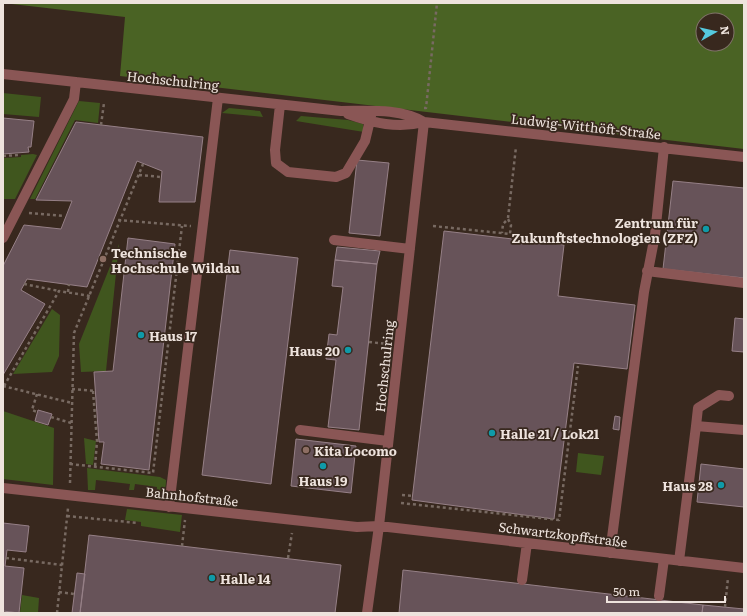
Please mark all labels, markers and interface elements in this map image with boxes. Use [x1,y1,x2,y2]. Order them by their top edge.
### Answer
north arrow [695,12,735,52]
text: N [717,25,734,36]
street label: Hochschulring [126,66,221,94]
street label: Ludwig-Witthöft-Straße [510,109,662,143]
place label: Zentrum für Zukunftstechnologien (ZFZ) [512,213,698,247]
marker: Zentrum für Zukunftstechnologien (ZFZ) [701,224,711,234]
place label: Technische Hochschule Wildau [111,243,240,277]
marker: Technische Hochschule Wildau [98,254,108,264]
street label: Hochschulring [370,318,398,413]
place label: Haus 17 [149,326,197,345]
marker: Haus 17 [136,330,146,340]
place label: Haus 20 [289,341,340,360]
marker: Haus 20 [343,345,353,355]
place label: Halle 21 / Lok21 [500,424,600,443]
marker: Halle 21 / Lok21 [487,428,497,438]
place label: Kita Locomo [314,441,397,460]
marker: Kita Locomo [301,445,311,455]
marker: Haus 19 [318,461,328,471]
place label: Haus 19 [299,471,348,490]
place label: Haus 28 [662,476,713,495]
marker: Haus 28 [716,480,726,490]
street label: Bahnhofstraße [145,482,240,510]
street label: Schwartzkopffstraße [497,517,629,551]
place label: Halle 14 [220,569,271,588]
marker: Halle 14 [207,573,217,583]
scale bar [607,578,725,604]
text: 50 m [613,582,640,600]

